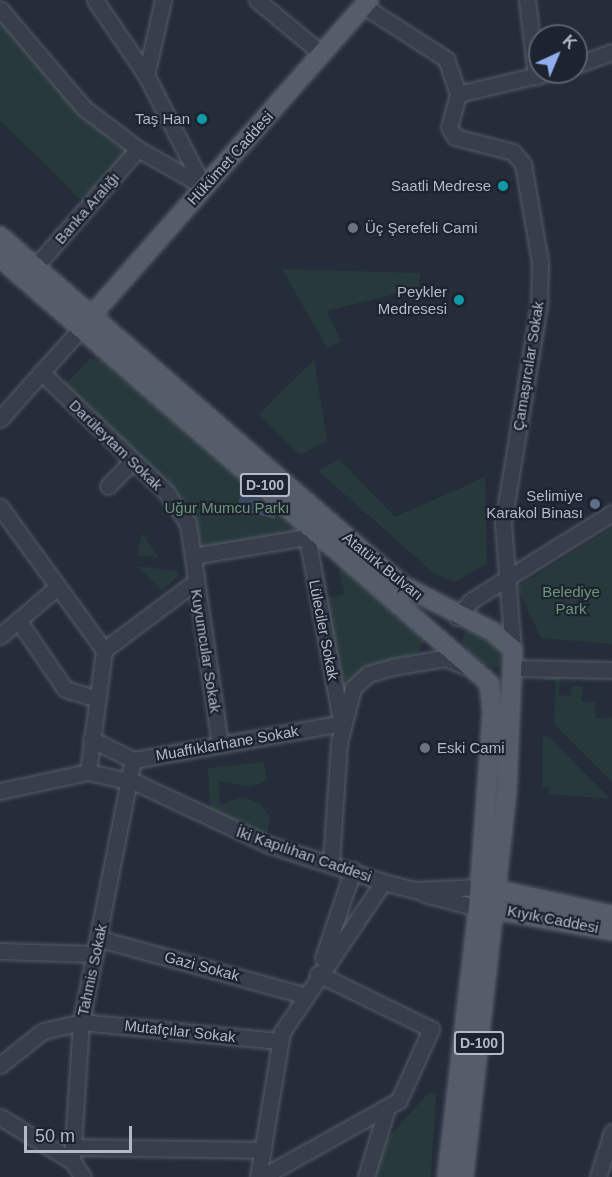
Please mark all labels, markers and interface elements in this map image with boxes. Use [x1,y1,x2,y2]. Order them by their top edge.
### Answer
north arrow [528,24,588,84]
text: K [559,32,580,52]
street label: Hükümet Caddesi [183,108,277,208]
place label: Taş Han [135,110,190,128]
marker: Taş Han [195,112,209,126]
street label: Banka Aralığı [51,168,123,248]
place label: Saatli Medrese [391,177,491,195]
marker: Saatli Medrese [496,179,510,193]
place label: Üç Şerefeli Cami [365,219,478,237]
marker: Üç Şerefeli Cami [346,221,360,235]
place label: Peykler Medresesi [378,282,447,317]
marker: Peykler Medresesi [452,293,466,307]
street label: Çamaşırcılar Sokak [509,300,547,432]
street label: Darüleytam Sokak [66,396,166,494]
road number: D-100 [240,474,290,496]
place label: Selimiye Karakol Binası [486,486,583,521]
marker: Selimiye Karakol Binası [588,497,602,511]
park label: Uğur Mumcu Parkı [164,499,290,517]
street label: Atatürk Bulvarı [339,528,427,604]
street label: Lüleciler Sokak [305,578,343,682]
park label: Belediye Park [542,582,600,617]
street label: Kuyumcular Sokak [187,588,225,714]
street label: Muaffıklarhane Sokak [154,722,300,764]
place label: Eski Cami [437,739,505,757]
marker: Eski Cami [418,741,432,755]
street label: İki Kapılıhan Caddesi [234,822,374,886]
street label: Kıyık Caddesi [506,901,600,937]
street label: Tahmis Sokak [73,922,111,1018]
street label: Gazi Sokak [163,947,241,985]
street label: Mutafçılar Sokak [124,1016,236,1046]
road number: D-100 [454,1032,504,1054]
scale bar [27,1114,135,1152]
text: 50 m [35,1126,75,1146]

